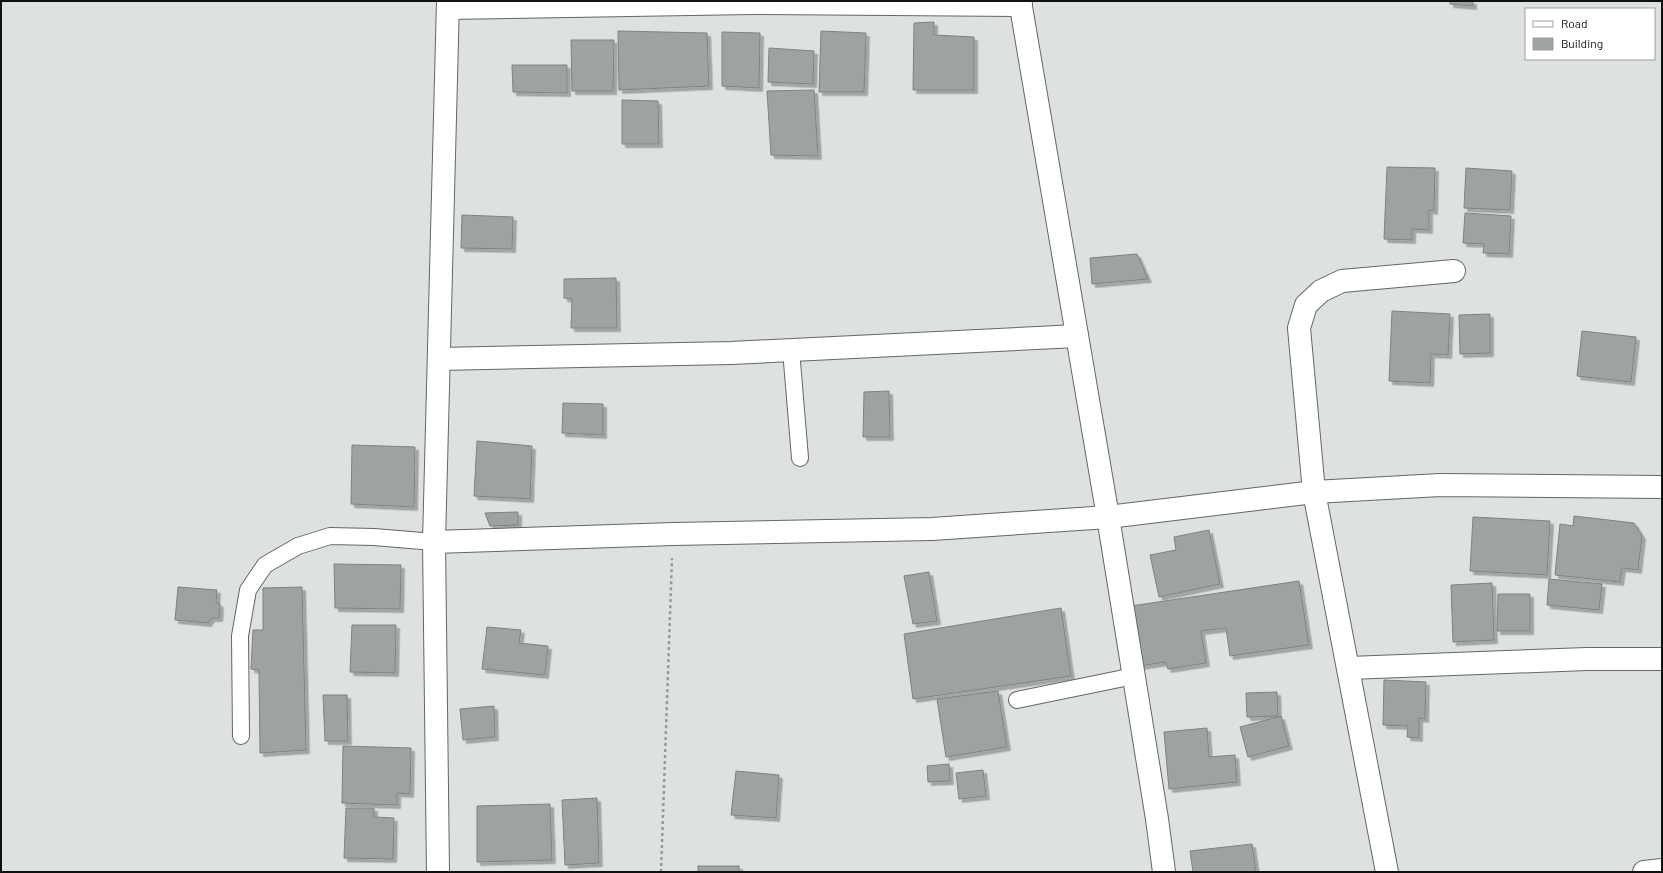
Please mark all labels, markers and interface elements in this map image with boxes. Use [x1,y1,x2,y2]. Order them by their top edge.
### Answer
legend [1525,8,1655,60]
text: Road [1561,16,1588,30]
text: Building [1561,36,1603,50]

